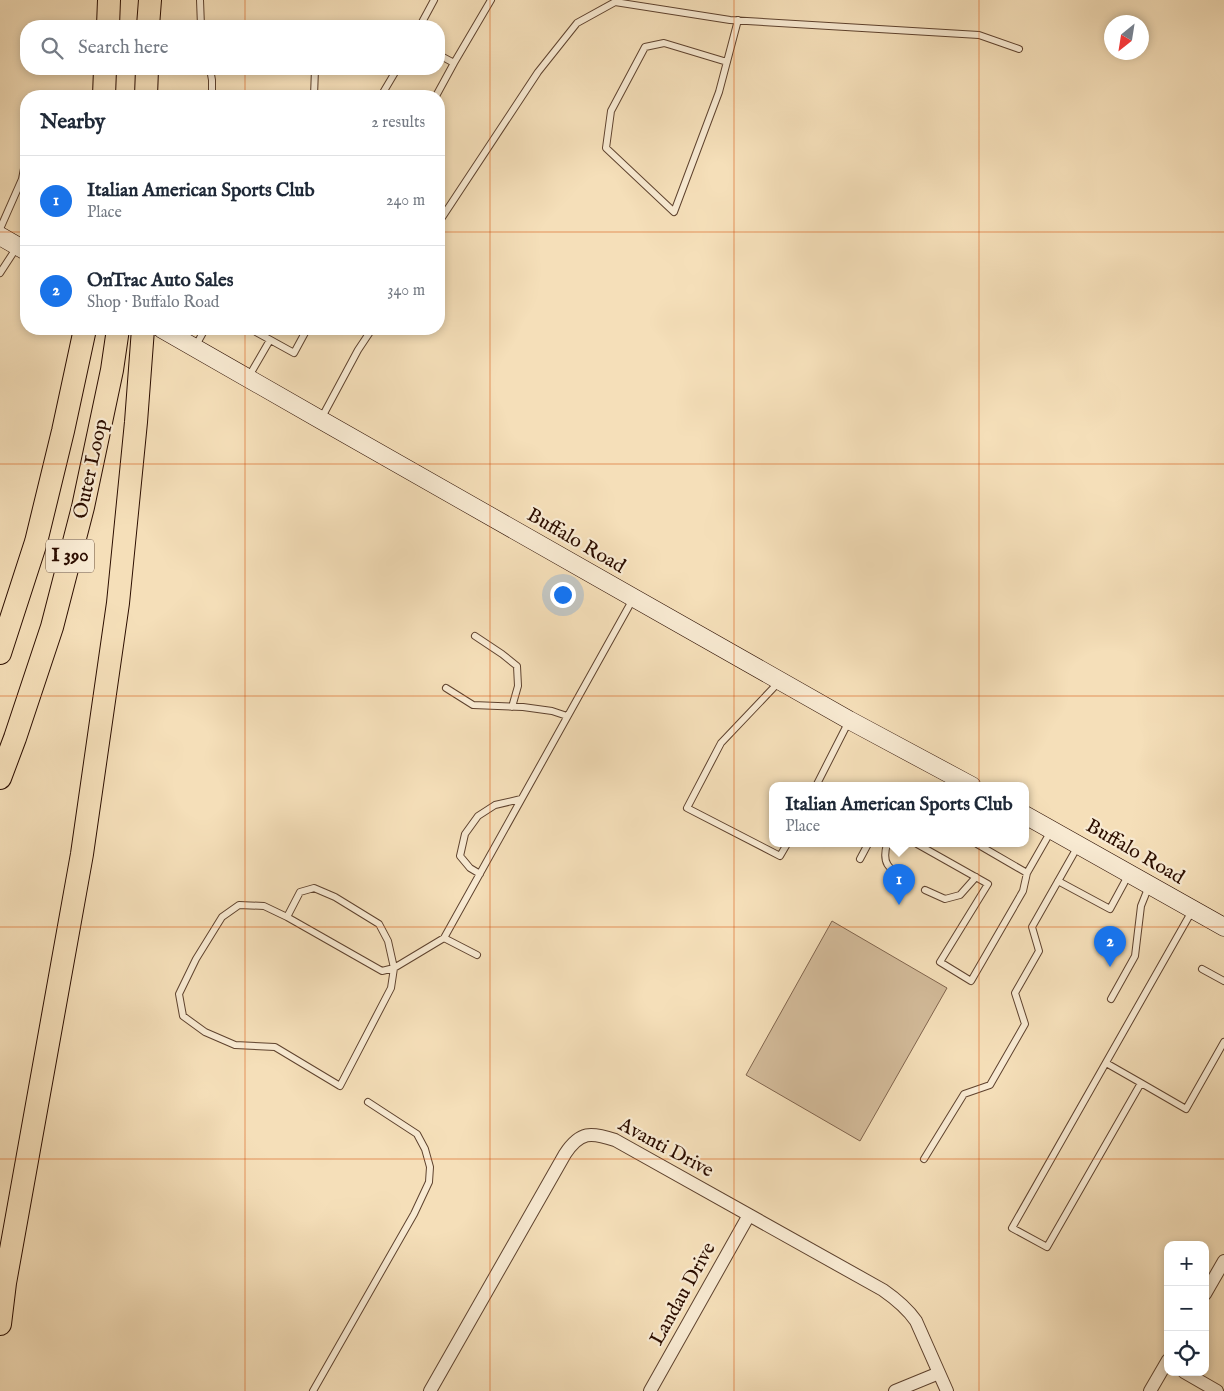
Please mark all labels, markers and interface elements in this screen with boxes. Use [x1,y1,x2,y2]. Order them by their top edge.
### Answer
north arrow [1104,15,1149,60]
search box [20,20,445,75]
icon: search [38,34,66,62]
text: Search here [78,36,169,60]
text: Nearby [40,109,105,136]
text: 2 results [371,113,425,133]
text: Italian American Sports Club [87,179,315,203]
text: 1 [53,191,59,211]
text: 240 m [386,191,425,211]
text: Place [87,203,122,223]
text: OnTrac Auto Sales [87,269,233,293]
text: 2 [52,281,60,301]
text: 340 m [387,281,425,301]
text: Shop · Buffalo Road [87,293,219,313]
street label: Outer Loop [68,417,114,521]
street label: Buffalo Road [522,503,630,579]
road number: I 390 [46,540,94,572]
your location [550,582,576,608]
popup [769,782,1029,847]
text: Italian American Sports Club [785,793,1013,817]
street label: Buffalo Road [1081,814,1189,890]
text: Place [785,817,820,837]
pin: 1 [883,864,915,905]
pin: 2 [1094,926,1126,967]
street label: Avanti Drive [613,1112,718,1184]
street label: Landau Drive [644,1238,722,1350]
map controls [1164,1241,1209,1376]
button: + [1164,1241,1209,1286]
button: − [1164,1286,1209,1331]
button: locate [1164,1331,1209,1376]

